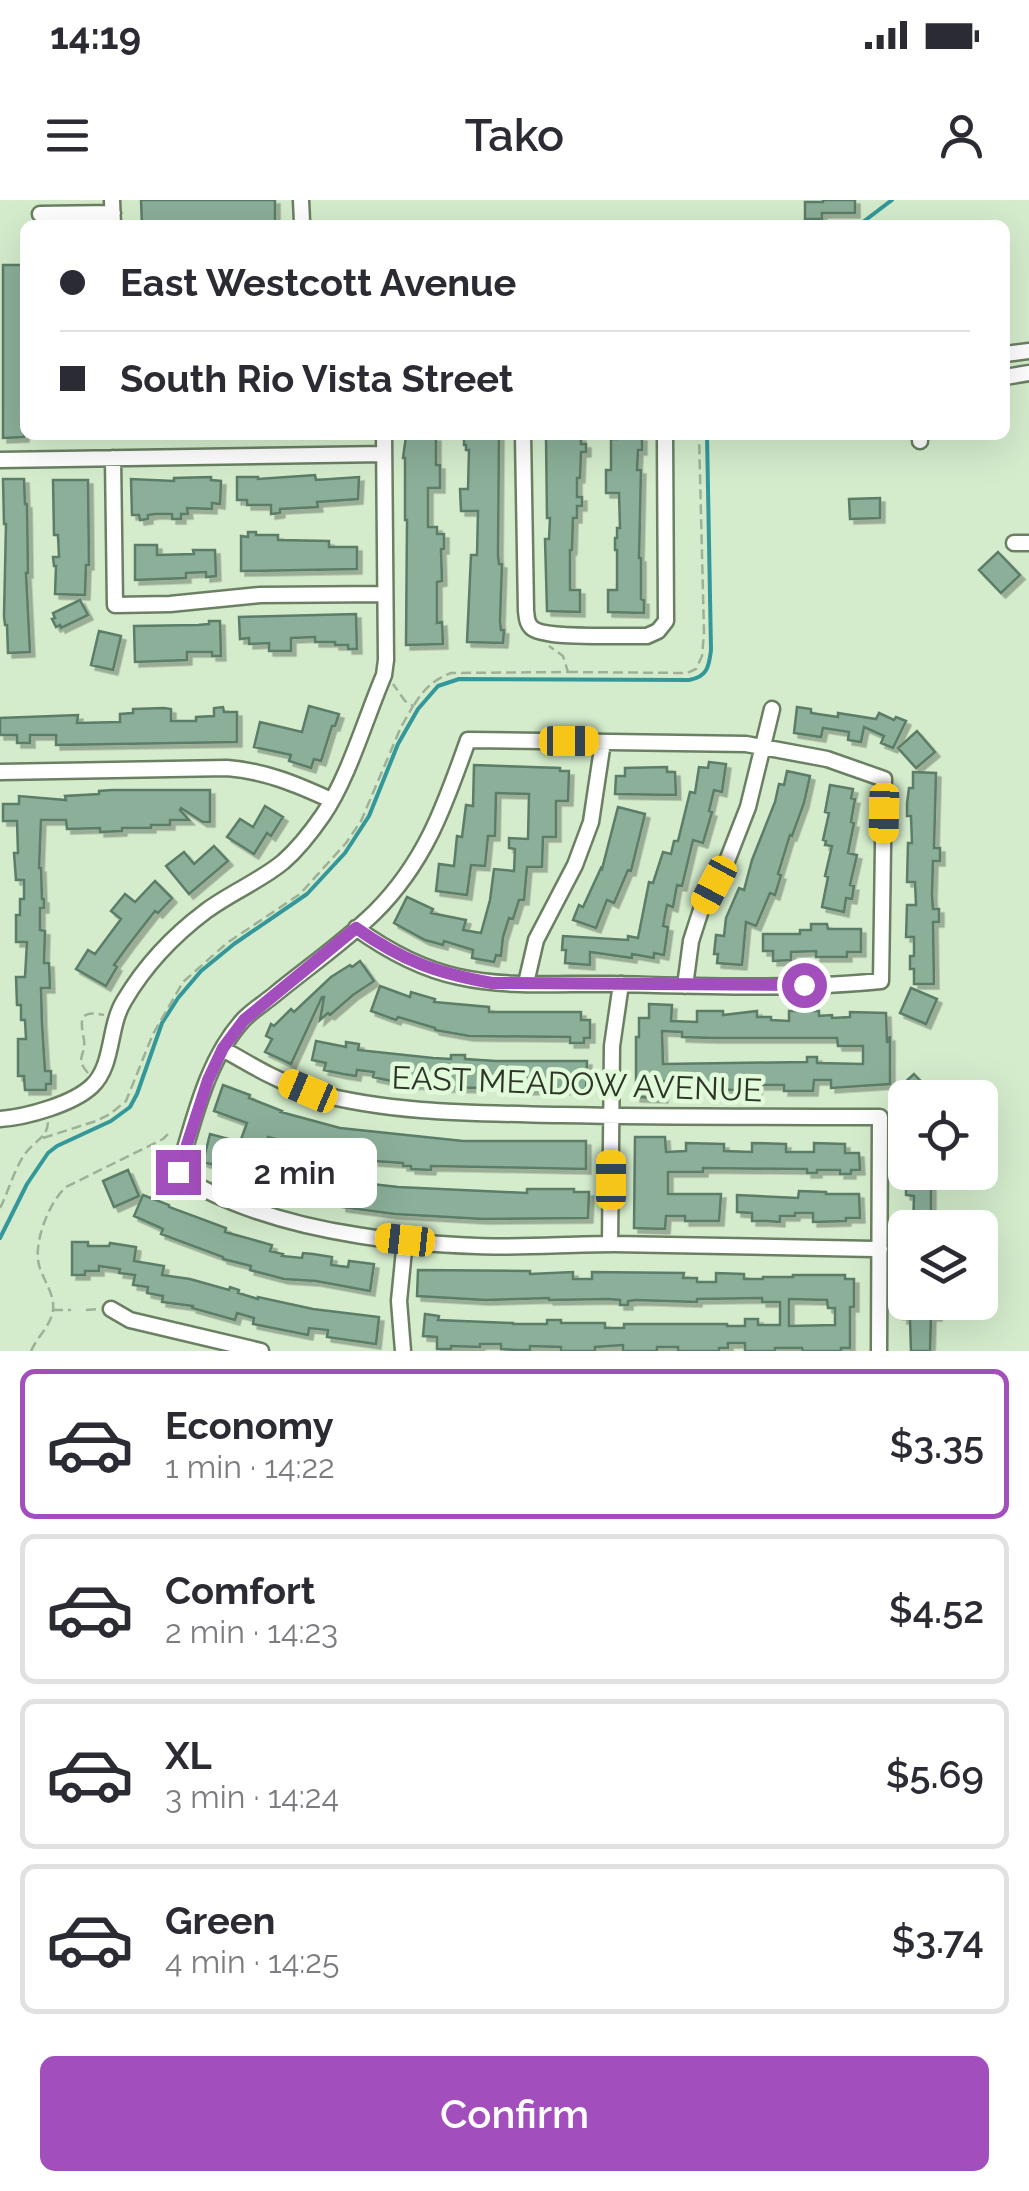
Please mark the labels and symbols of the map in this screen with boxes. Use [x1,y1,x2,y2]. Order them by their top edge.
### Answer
car [539,726,599,756]
car [868,783,900,843]
car [687,851,741,919]
route start [782,963,827,1008]
street label: EAST MEADOW AVENUE [391,1059,763,1108]
car [275,1065,341,1117]
callout: 2 min [213,1137,378,1207]
route end [156,1150,201,1195]
car [596,1150,626,1210]
car [374,1222,436,1258]

